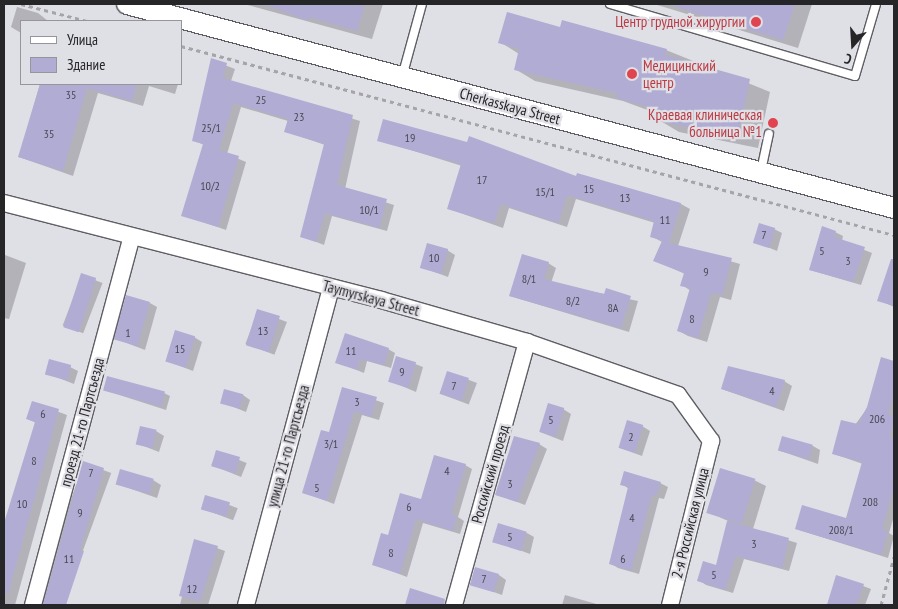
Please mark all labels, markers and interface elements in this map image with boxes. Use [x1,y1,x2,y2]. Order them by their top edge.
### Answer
place label: Центр грудной хирургии [615,13,745,31]
marker: Центр грудной хирургии [749,15,763,29]
legend [20,20,182,85]
north arrow [828,20,878,70]
text: Улица [67,30,98,49]
text: С [842,50,854,69]
text: Здание [67,55,105,74]
place label: Медицинский центр [643,56,716,91]
marker: Медицинский центр [625,67,639,81]
street label: Cherkasskaya Street [458,84,562,128]
house number: 35 [66,88,76,102]
house number: 25 [256,93,266,107]
place label: Краевая клиническая больница №1 [648,105,762,140]
house number: 23 [294,110,304,124]
marker: Краевая клиническая больница №1 [766,116,780,130]
house number: 25/1 [201,121,221,135]
house number: 35 [44,127,54,141]
house number: 19 [405,131,415,145]
house number: 17 [477,173,487,187]
house number: 10/2 [200,179,220,193]
house number: 15 [584,182,594,196]
house number: 15/1 [535,185,555,199]
house number: 13 [620,191,630,205]
house number: 10/1 [359,203,379,217]
house number: 11 [660,213,670,227]
house number: 7 [761,228,767,242]
house number: 5 [819,244,825,258]
house number: 10 [429,251,439,265]
house number: 3 [845,254,851,268]
house number: 9 [703,265,709,279]
house number: 8/1 [522,272,536,286]
street label: Taymyrskaya Street [321,276,421,320]
house number: 8/2 [566,294,580,308]
house number: 8А [607,301,619,315]
house number: 8 [689,312,695,326]
house number: 13 [258,324,268,338]
house number: 1 [125,326,131,340]
house number: 15 [175,342,185,356]
house number: 11 [346,344,356,358]
street label: проезд 21-го Партсъезда [56,356,108,488]
house number: 9 [399,365,405,379]
house number: 7 [451,379,457,393]
street label: улица 21-го Партсъезда [263,383,313,509]
house number: 4 [769,384,775,398]
house number: 3 [354,395,360,409]
house number: 6 [40,407,46,421]
house number: 206 [869,412,885,426]
house number: 5 [548,413,554,427]
street label: Российский проезд [467,423,513,525]
house number: 2 [628,430,634,444]
house number: 3/1 [324,437,338,451]
house number: 8 [31,454,37,468]
house number: 4 [444,464,450,478]
house number: 7 [88,466,94,480]
street label: 2-я Российская улица [668,466,712,580]
house number: 3 [507,477,513,491]
house number: 5 [314,481,320,495]
house number: 208 [862,495,878,509]
house number: 10 [17,497,27,511]
house number: 6 [406,500,412,514]
house number: 9 [77,506,83,520]
house number: 4 [629,511,635,525]
house number: 208/1 [828,523,854,537]
house number: 5 [507,530,513,544]
house number: 3 [751,537,757,551]
house number: 8 [388,546,394,560]
house number: 11 [64,552,74,566]
house number: 6 [620,552,626,566]
house number: 5 [711,568,717,582]
house number: 7 [481,572,487,586]
house number: 12 [187,582,197,596]

